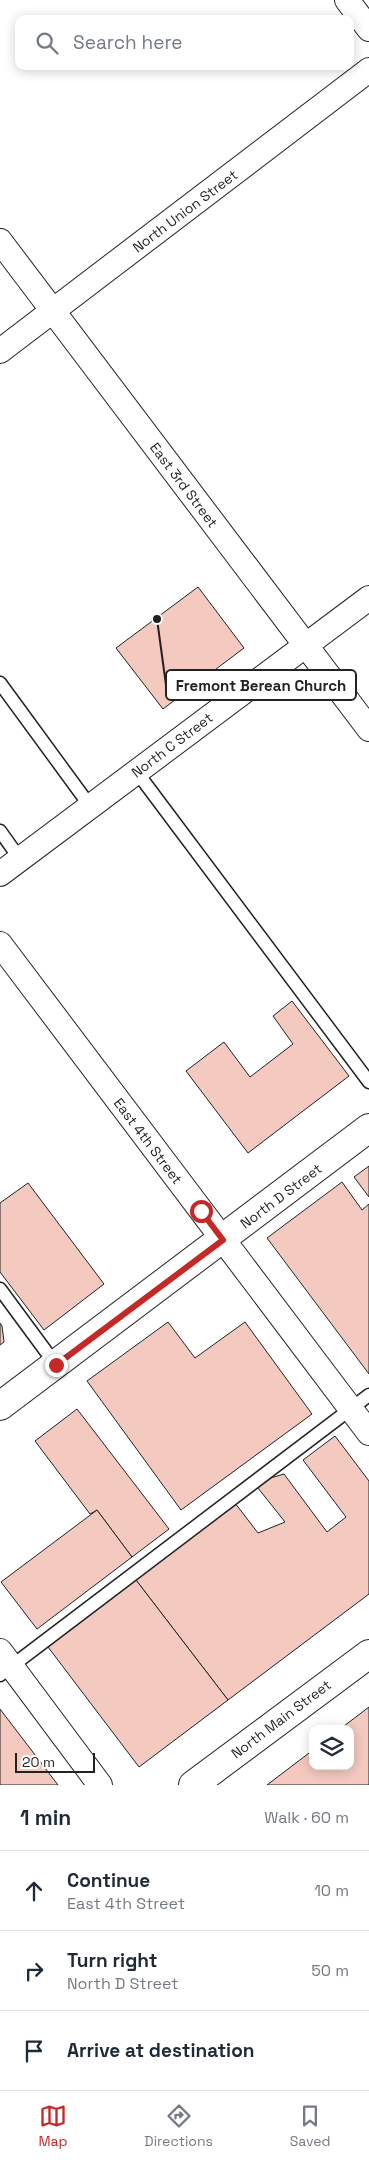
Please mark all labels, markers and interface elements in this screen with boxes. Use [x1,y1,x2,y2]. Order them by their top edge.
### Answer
search box [15,15,354,70]
icon: search [33,29,61,57]
text: Search here [73,30,183,55]
street label: North Union Street [129,166,241,256]
street label: East 3rd Street [146,439,222,531]
callout: Fremont Berean Church [166,670,356,700]
text: Fremont Berean Church [176,676,346,695]
street label: North C Street [128,709,216,781]
street label: East 4th Street [110,1094,186,1188]
street label: North D Street [237,1159,325,1233]
route start [190,1200,213,1223]
route end [45,1354,68,1377]
street label: North Main Street [228,1676,334,1762]
map controls [309,1725,354,1770]
button: layers [309,1725,354,1770]
scale bar [15,1750,95,1773]
text: 20 m [22,1753,55,1771]
text: 1 min [20,1804,71,1831]
text: Walk · 60 m [264,1807,349,1828]
text: Continue [67,1868,150,1893]
icon: ahead [20,1877,48,1905]
text: 10 m [314,1880,349,1901]
text: East 4th Street [67,1893,185,1914]
text: Turn right [67,1948,157,1973]
icon: right [20,1957,48,1985]
text: 50 m [311,1960,349,1981]
text: North D Street [67,1973,178,1994]
icon: arrive [20,2037,48,2065]
text: Arrive at destination [67,2038,255,2063]
tab: Map [38,2102,68,2150]
tab: Directions [144,2102,213,2150]
tab: Saved [290,2102,331,2150]

